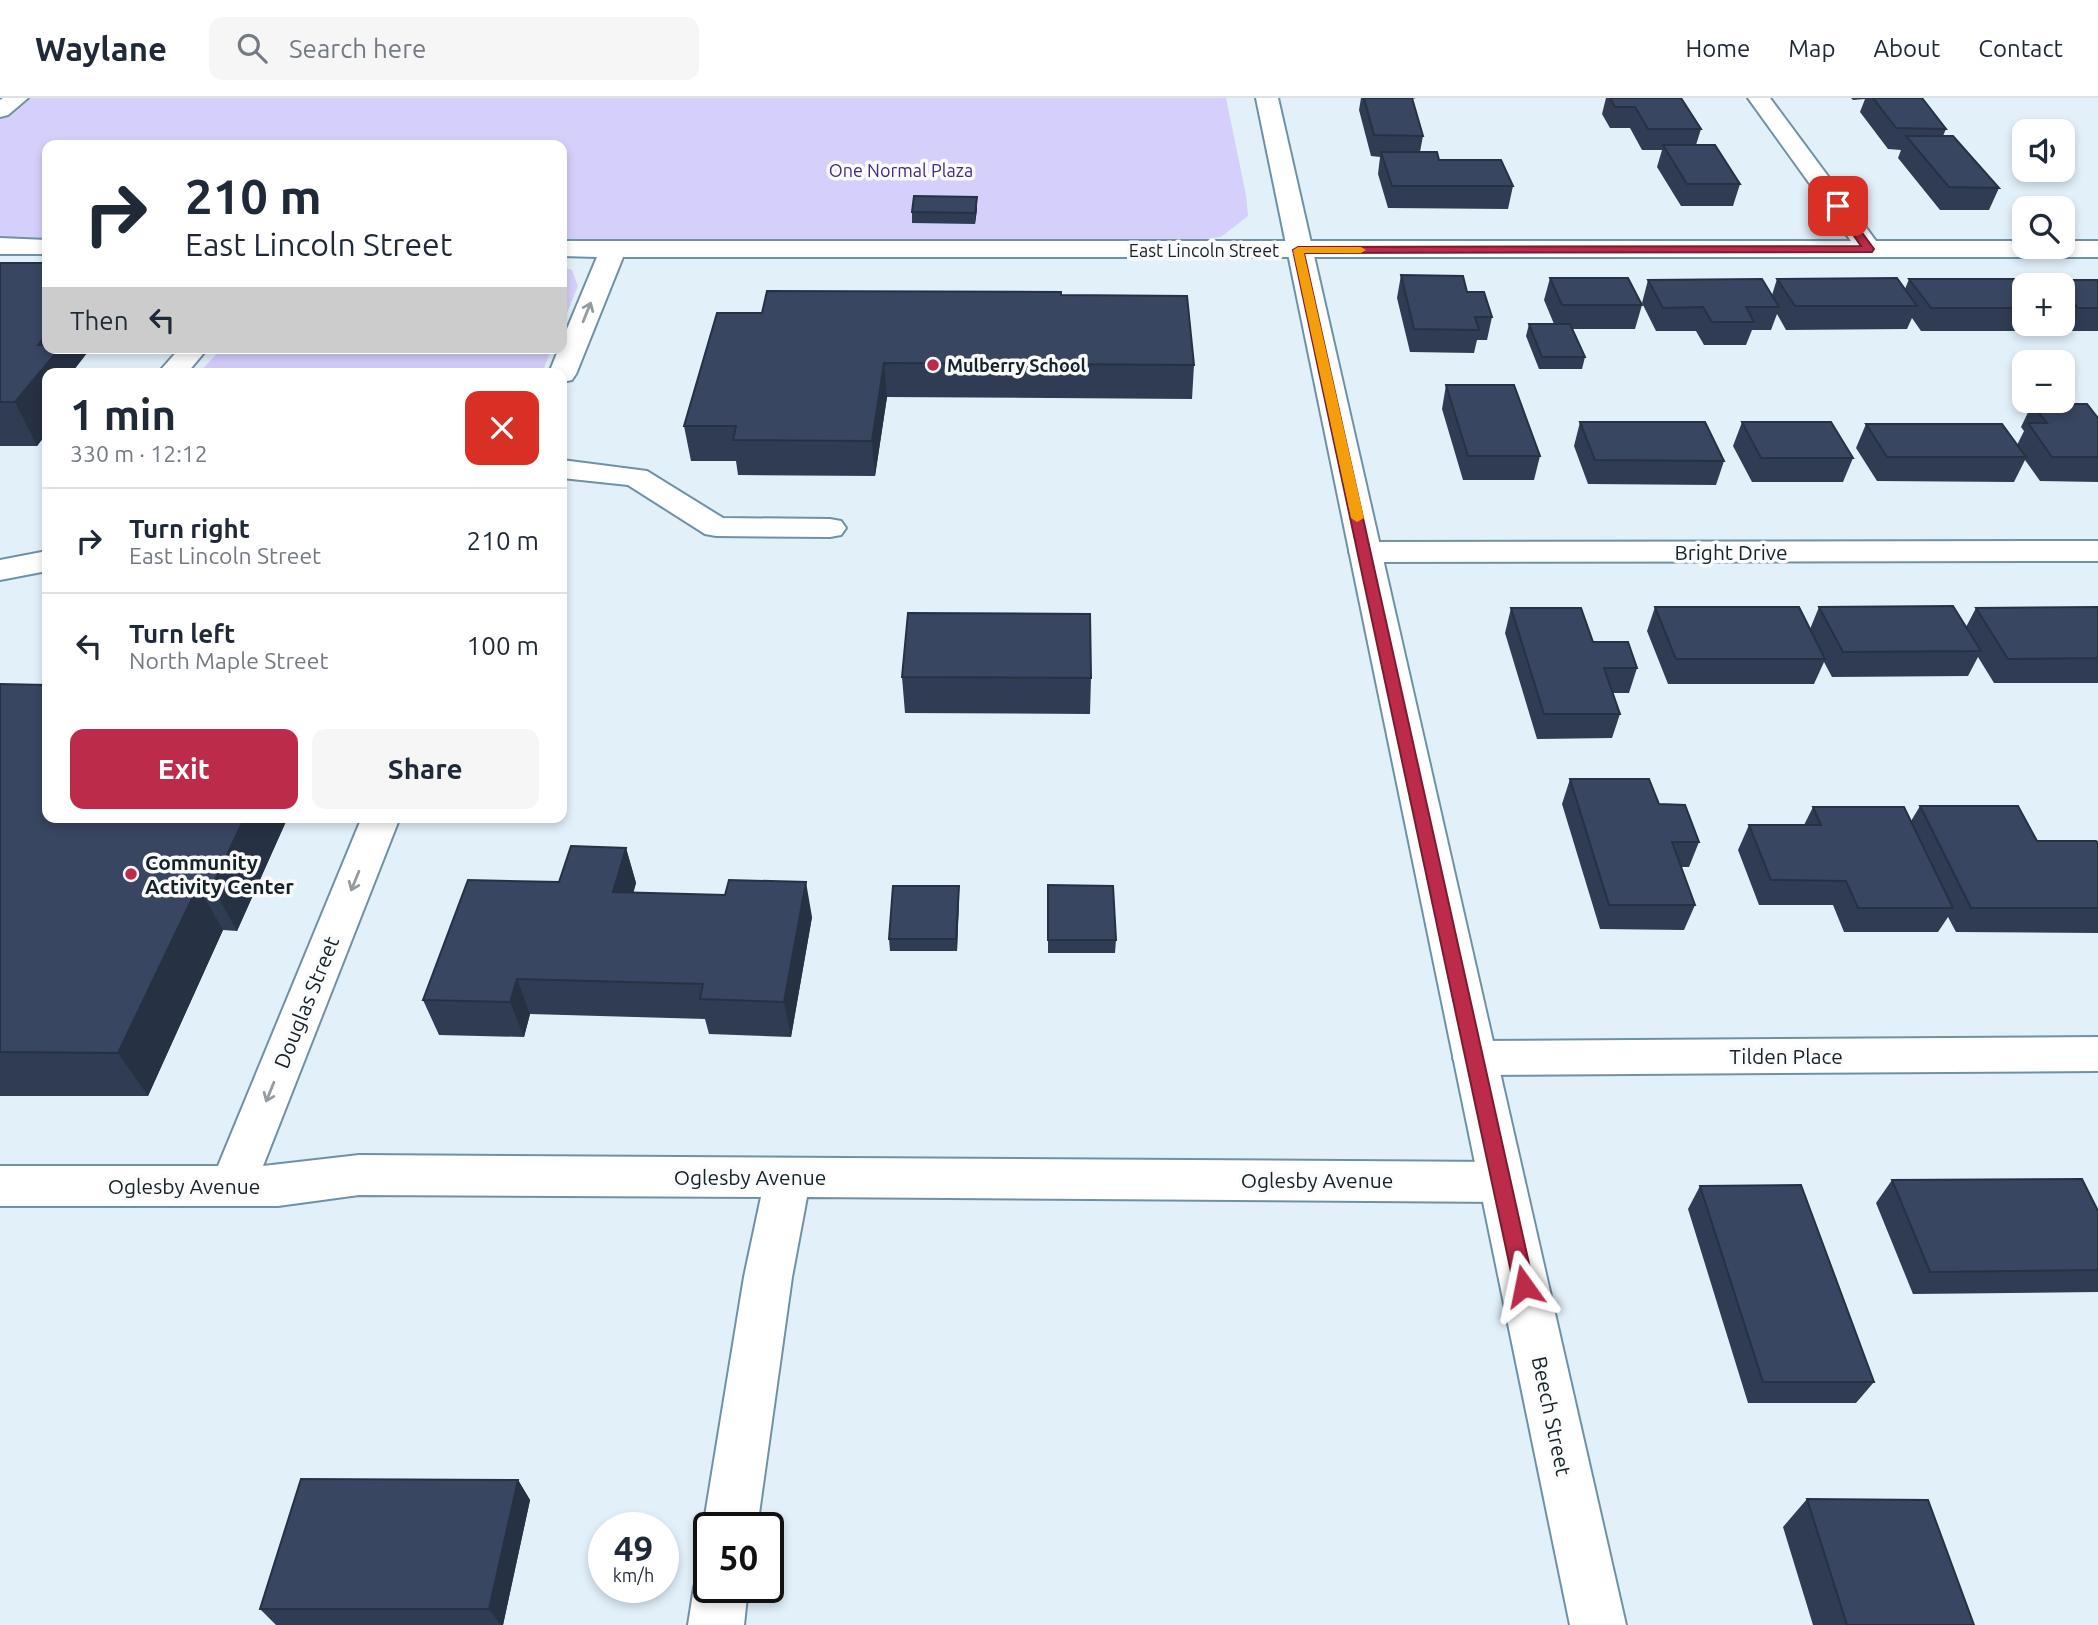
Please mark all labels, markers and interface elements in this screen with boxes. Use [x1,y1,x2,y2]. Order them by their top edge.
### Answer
search box [209,17,699,80]
icon: search [233,29,271,67]
text: Waylane [35,30,167,67]
text: Search here [289,34,426,63]
text: Home [1685,35,1750,62]
text: Map [1788,35,1835,62]
text: About [1873,35,1940,62]
text: Contact [1978,35,2063,62]
map controls [2012,119,2075,413]
button: sound [2012,119,2075,182]
park label: One Normal Plaza [829,160,973,180]
icon: right [70,168,161,259]
text: 210 m [185,168,322,223]
pin [1808,176,1868,236]
icon: arrive [1819,187,1857,225]
button: search [2012,196,2075,259]
text: East Lincoln Street [185,226,452,262]
street label: East Lincoln Street [1129,240,1279,260]
button: + [2012,273,2075,336]
icon: left [143,301,181,339]
one-way arrow [582,301,595,323]
text: Then [70,306,129,335]
button: − [2012,350,2075,413]
place label: Mulberry School [947,355,1087,375]
marker: Mulberry School [925,357,941,373]
text: 1 min [70,391,176,438]
button: close [465,391,539,465]
text: 330 m · 12:12 [70,441,208,466]
text: Turn right [129,514,250,543]
icon: right [70,522,108,560]
text: 210 m [467,526,539,555]
street label: Bright Drive [1674,540,1788,564]
text: East Lincoln Street [129,543,321,568]
text: Turn left [129,619,235,648]
icon: left [70,627,108,665]
text: 100 m [467,631,539,660]
text: North Maple Street [129,648,329,673]
button: Exit [70,729,298,809]
button: Share [312,729,539,809]
place label: Community Activity Center [145,850,294,898]
marker: Community Activity Center [123,866,139,882]
one-way arrow [348,869,361,891]
street label: Douglas Street [269,933,343,1071]
street label: Tilden Place [1729,1044,1843,1068]
one-way arrow [263,1080,276,1102]
street label: Oglesby Avenue [674,1165,826,1189]
street label: Oglesby Avenue [1241,1168,1393,1192]
street label: Oglesby Avenue [108,1174,260,1198]
position arrow [1487,1249,1561,1323]
street label: Beech Street [1528,1354,1576,1478]
speed limit sign: 50 [693,1512,784,1603]
text: 49 [614,1528,653,1568]
text: km/h [613,1565,654,1585]

